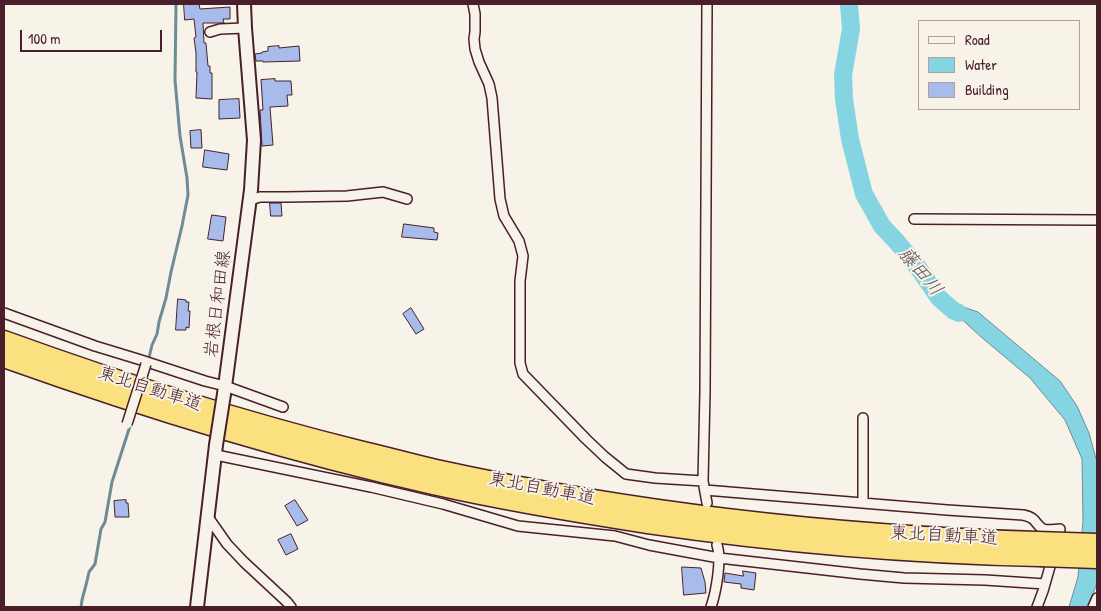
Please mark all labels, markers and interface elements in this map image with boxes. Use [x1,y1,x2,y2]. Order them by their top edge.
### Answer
scale bar [22,20,165,52]
legend [918,20,1081,110]
text: 100 m [28,28,61,49]
text: Road [965,29,990,50]
text: Water [965,54,997,75]
text: Building [965,79,1009,100]
water label: 藤田川 [893,243,947,301]
street label: 岩根日和田線 [201,249,235,359]
street label: 東北自動車道 [95,362,205,416]
street label: 東北自動車道 [487,468,597,510]
street label: 東北自動車道 [890,522,998,550]

